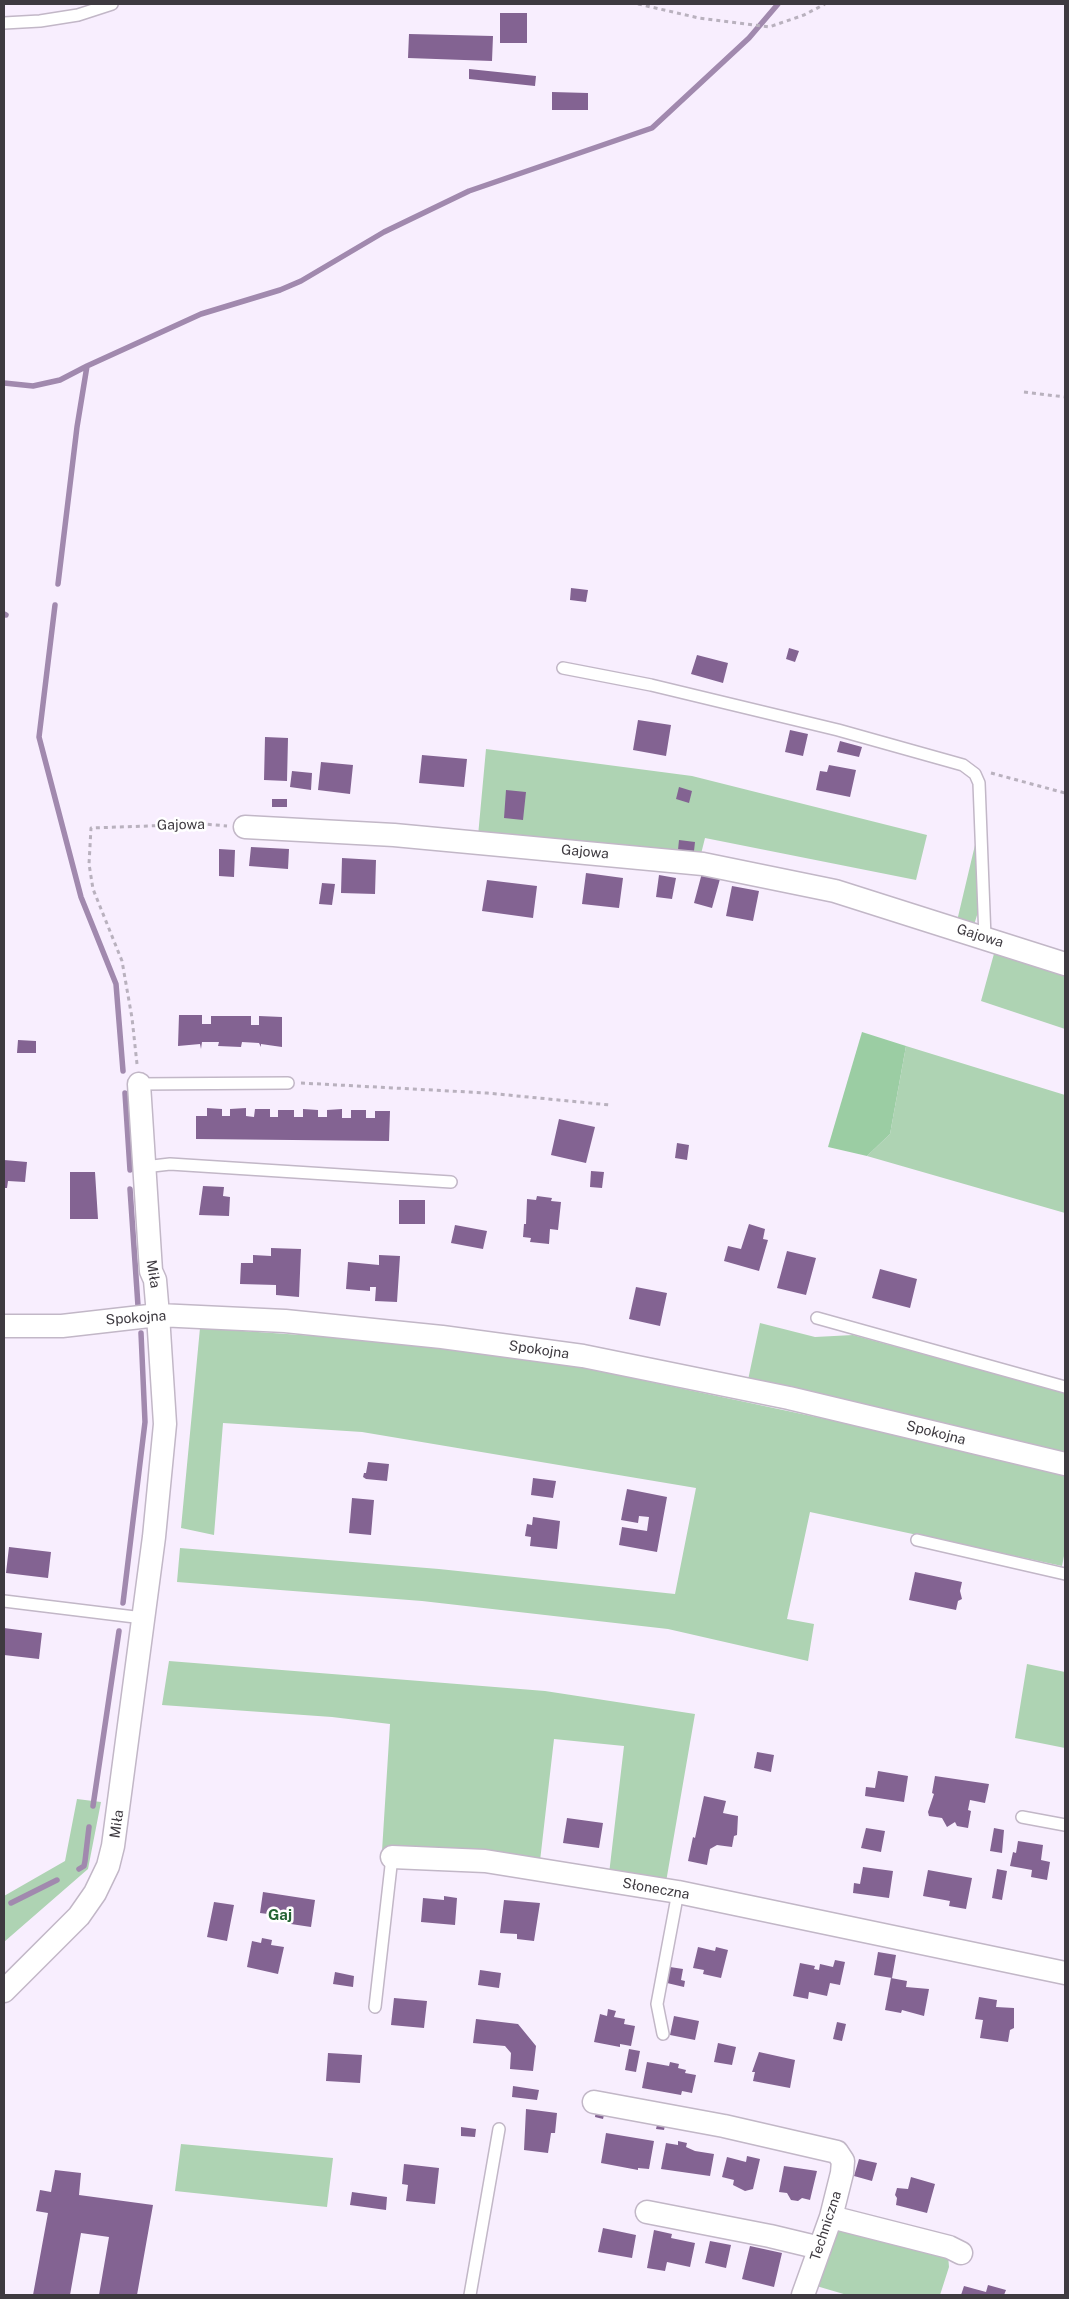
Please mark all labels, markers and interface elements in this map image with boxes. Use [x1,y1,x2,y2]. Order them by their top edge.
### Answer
street label: Gajowa [157,816,205,834]
street label: Gajowa [560,842,610,862]
street label: Gajowa [955,921,1005,951]
street label: Miła [142,1259,164,1289]
street label: Spokojna [105,1308,167,1328]
street label: Spokojna [508,1337,570,1363]
street label: Spokojna [905,1418,967,1448]
street label: Miła [107,1809,127,1839]
street label: Słoneczna [621,1875,691,1903]
district label: Gaj [268,1906,292,1924]
street label: Techniczna [807,2189,845,2263]

